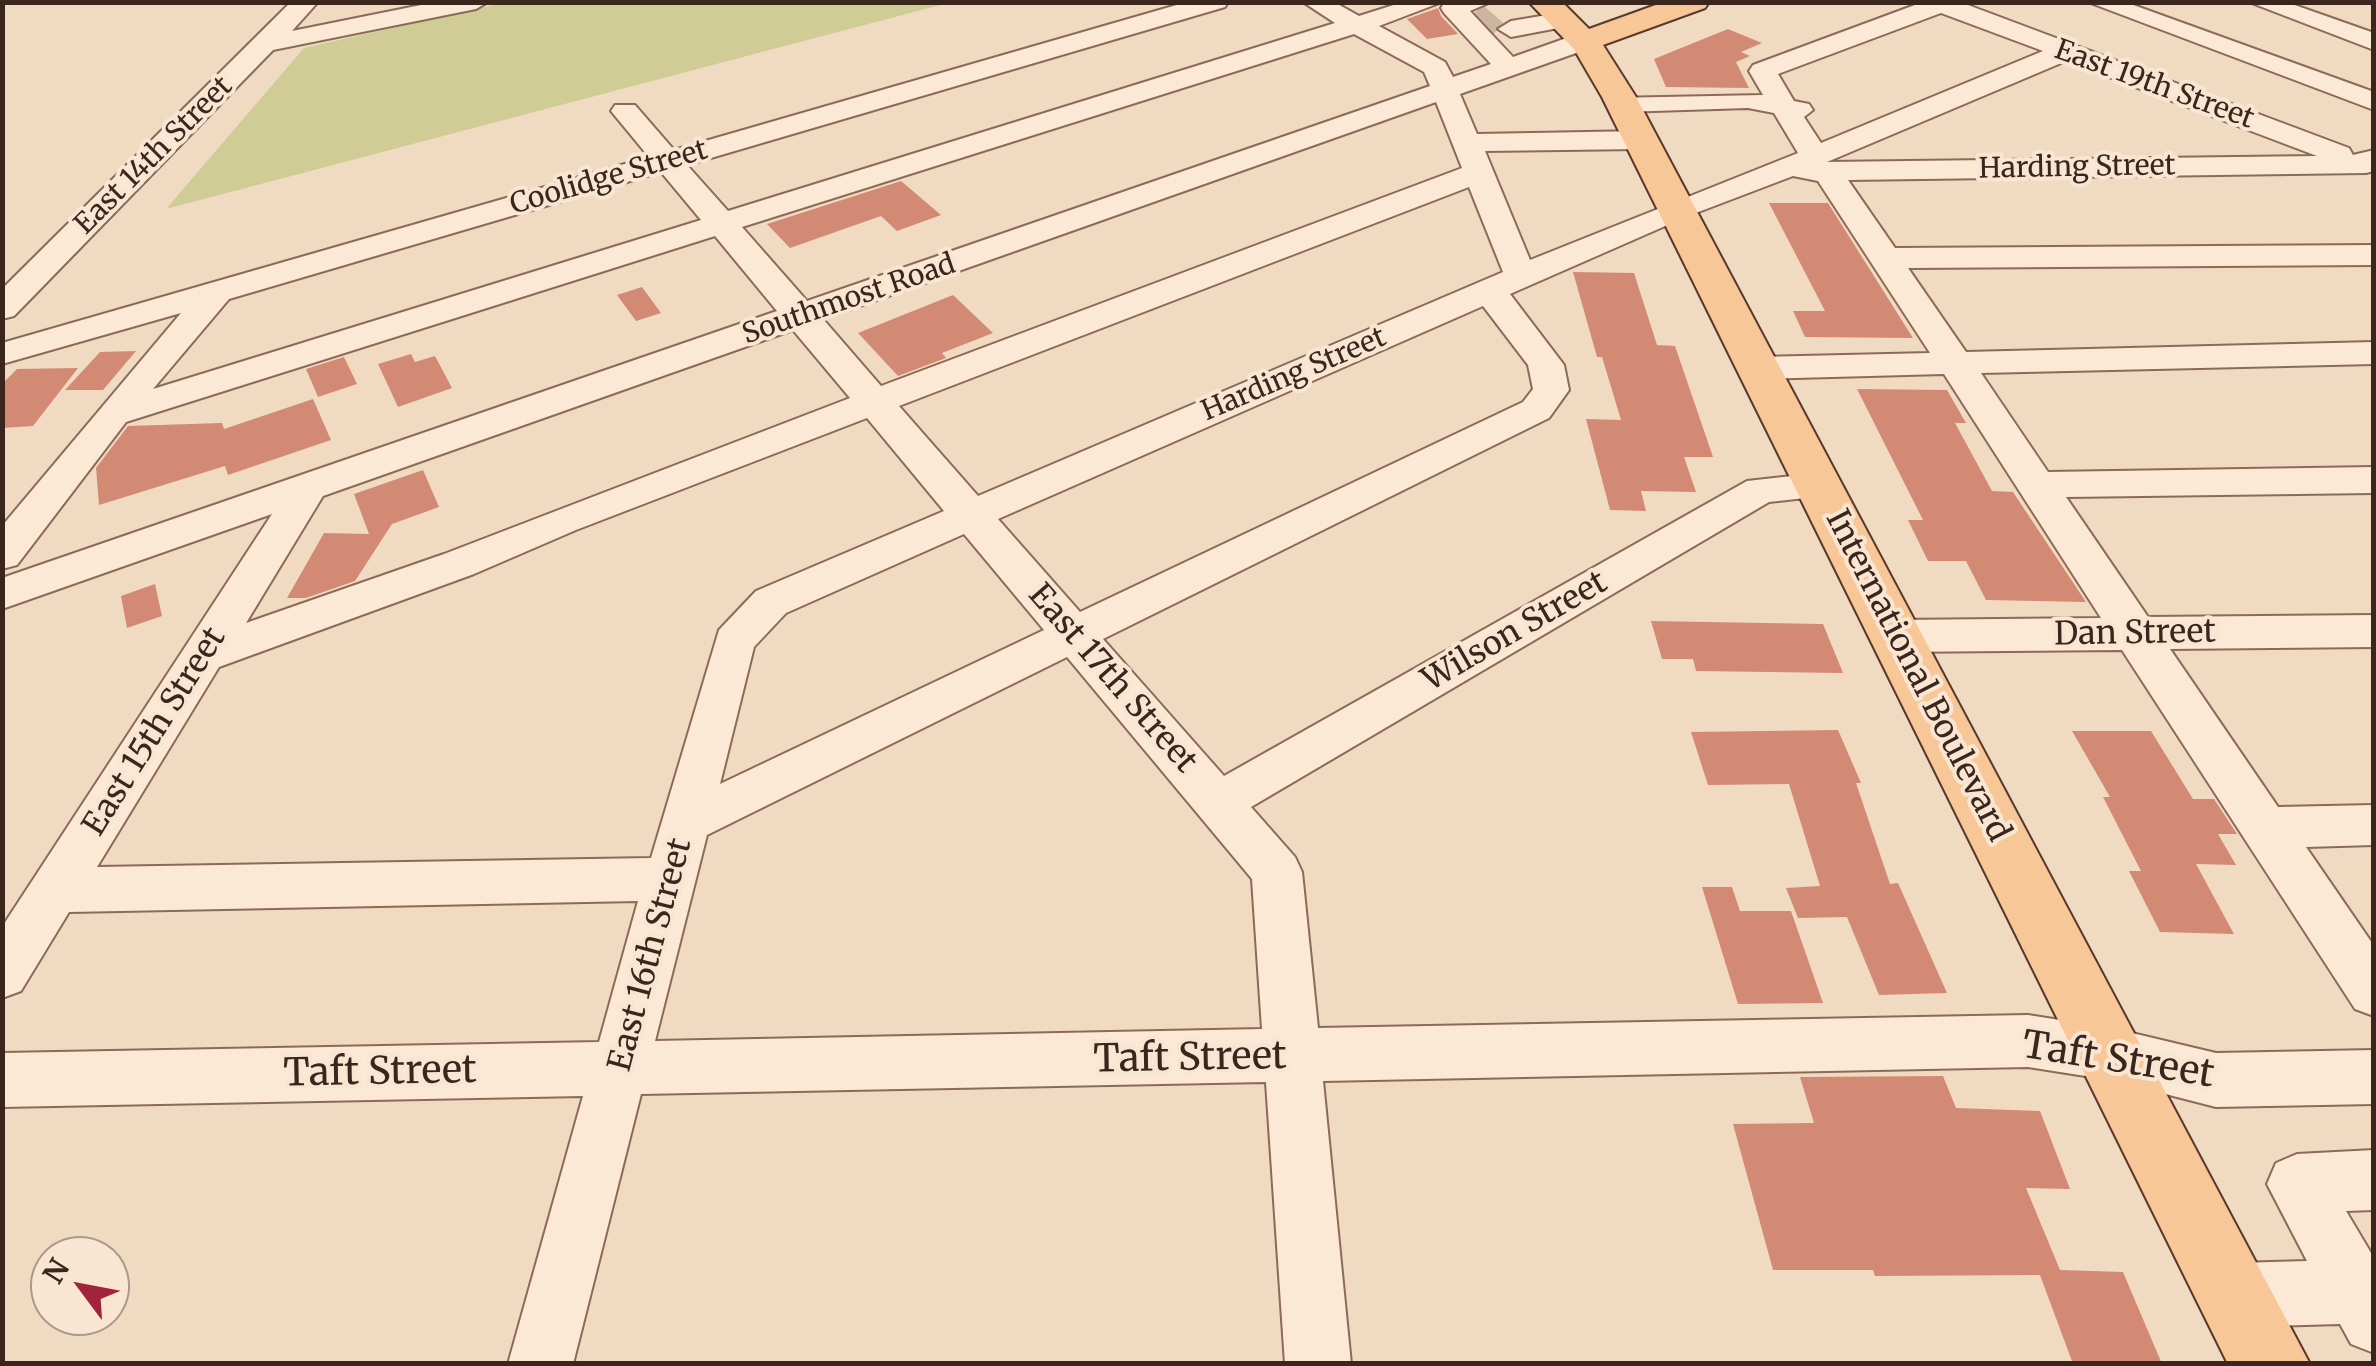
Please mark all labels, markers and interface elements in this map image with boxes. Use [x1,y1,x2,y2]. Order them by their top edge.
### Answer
street label: East 19th Street [2050,33,2258,137]
street label: East 14th Street [68,70,240,242]
street label: Coolidge Street [506,134,712,222]
street label: Harding Street [1978,149,2176,187]
street label: Southmost Road [738,248,960,352]
street label: Harding Street [1197,321,1391,429]
street label: International Boulevard [1817,504,2017,848]
street label: Wilson Street [1416,564,1614,700]
street label: East 17th Street [1020,577,1204,781]
street label: Dan Street [2054,613,2216,655]
street label: East 15th Street [76,621,234,843]
street label: East 16th Street [601,834,701,1076]
street label: Taft Street [2019,1023,2217,1099]
street label: Taft Street [1093,1035,1287,1083]
street label: Taft Street [283,1049,477,1097]
north arrow [30,1236,130,1336]
text: N [35,1252,77,1290]

